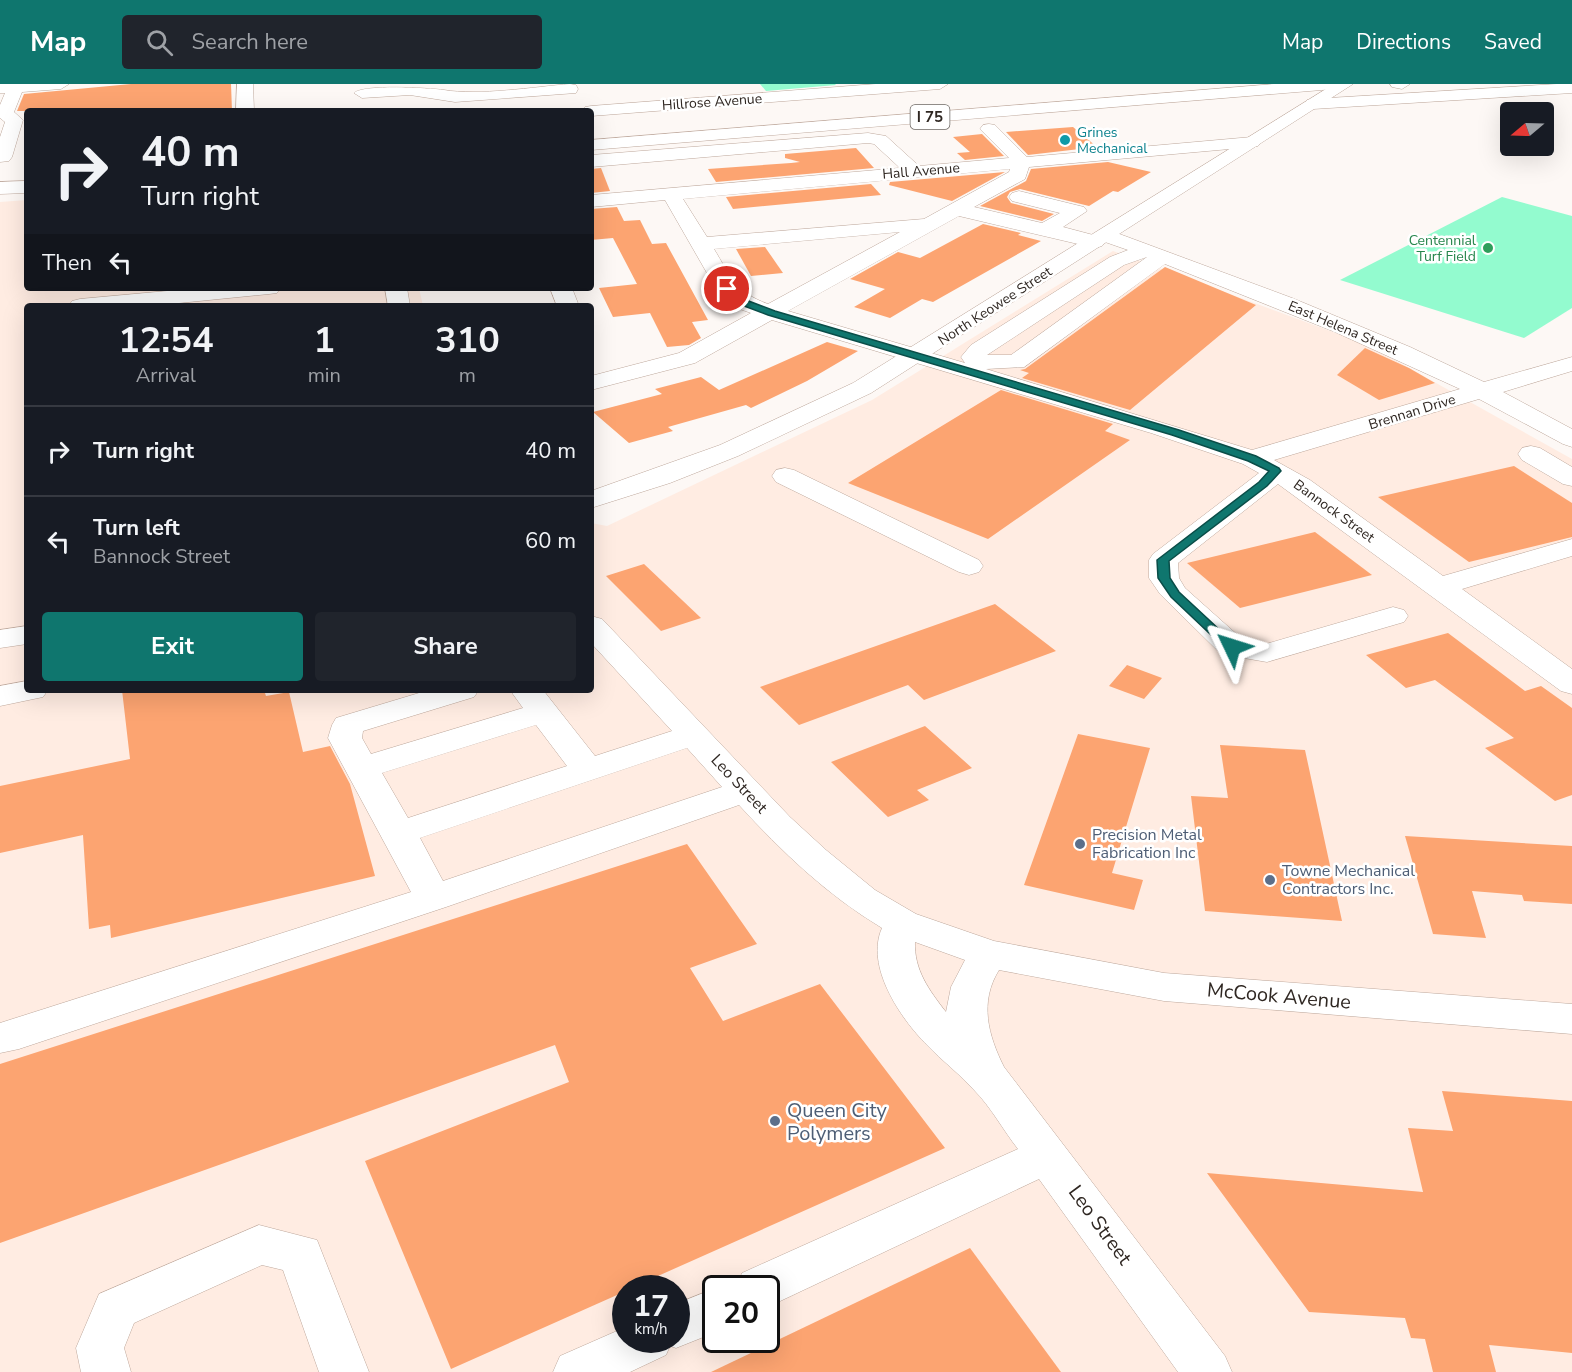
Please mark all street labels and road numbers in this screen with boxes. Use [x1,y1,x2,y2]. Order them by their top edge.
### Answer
street label: Hillrose Avenue [661,89,763,115]
road number: I 75 [910,105,950,129]
street label: Hall Avenue [882,158,960,184]
street label: North Keowee Street [934,262,1056,350]
street label: East Helena Street [1285,296,1401,360]
street label: Brennan Drive [1366,390,1458,434]
street label: Bannock Street [1290,475,1378,547]
street label: Leo Street [706,750,772,819]
street label: McCook Avenue [1206,976,1352,1016]
street label: Leo Street [1062,1180,1139,1271]

